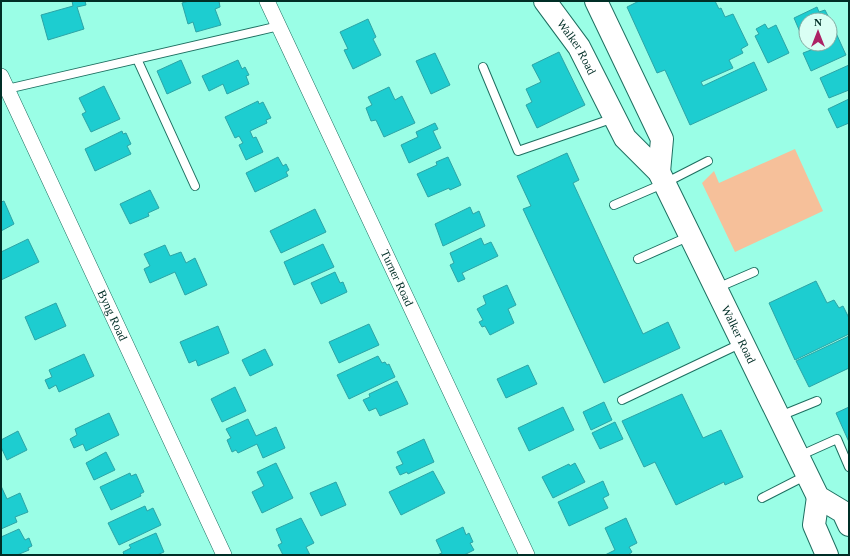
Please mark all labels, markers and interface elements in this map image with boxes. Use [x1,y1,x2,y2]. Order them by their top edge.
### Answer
north arrow [798,12,838,52]
text: N [814,16,822,28]
street label: Walker Road [554,17,599,77]
street label: Turner Road [378,248,416,308]
street label: Byng Road [95,288,130,343]
street label: Walker Road [718,303,759,366]

